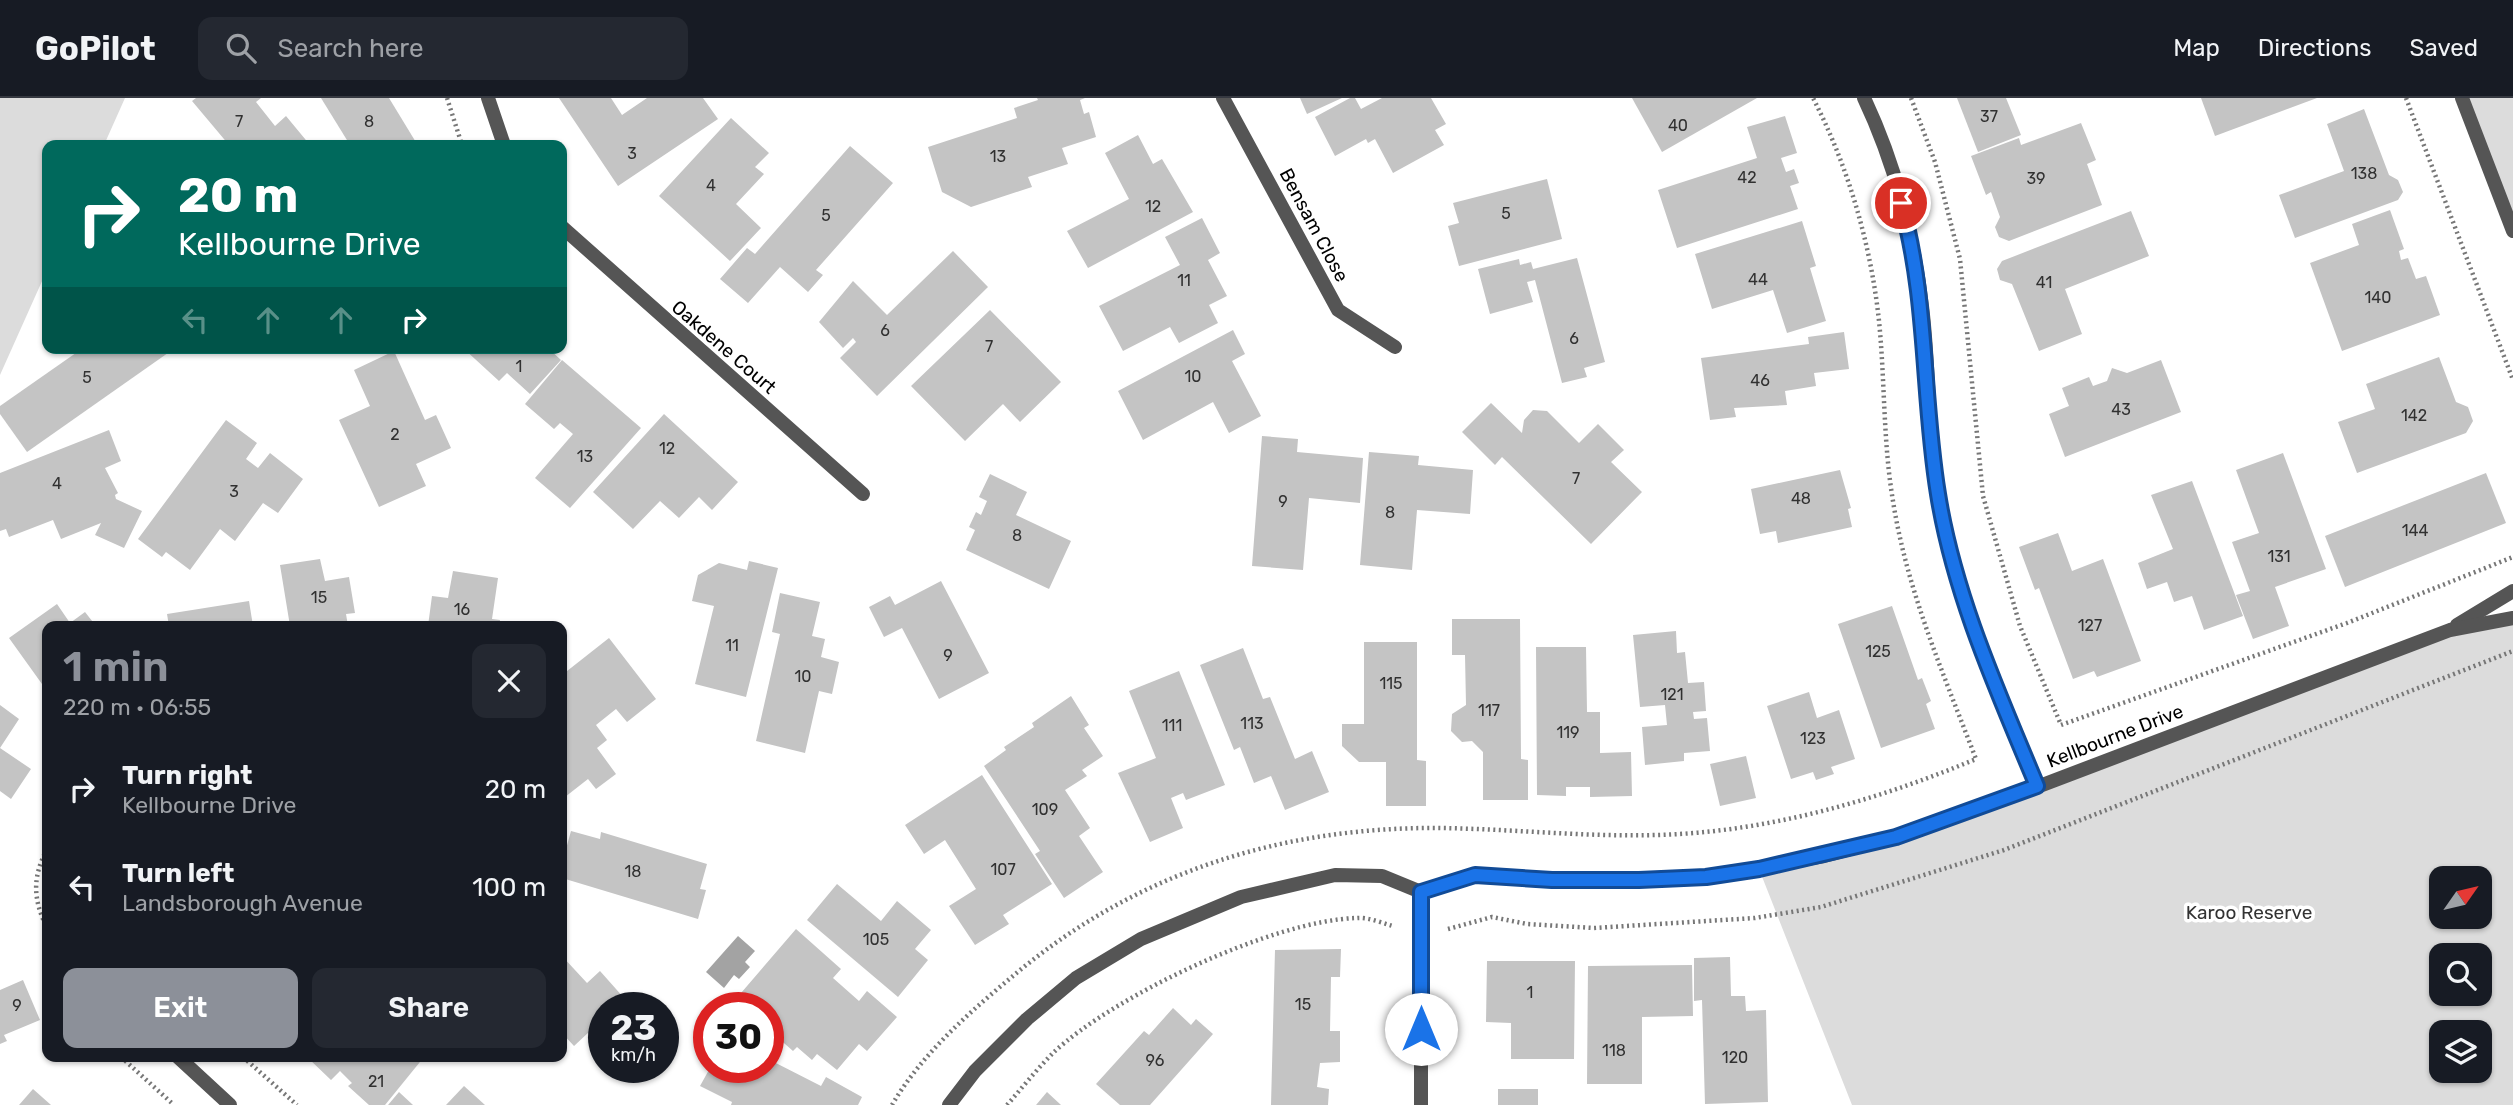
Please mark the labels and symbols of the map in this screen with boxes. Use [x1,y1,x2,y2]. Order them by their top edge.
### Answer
house number: 37 [1980,107,1998,126]
house number: 7 [235,112,243,131]
house number: 8 [364,112,374,131]
house number: 40 [1668,116,1688,135]
house number: 3 [627,144,637,163]
house number: 13 [990,147,1006,166]
street label: Bensam Close [1274,164,1354,286]
house number: 138 [2351,164,2377,183]
house number: 42 [1737,168,1757,187]
house number: 39 [2026,169,2046,188]
pin [1871,173,1931,233]
house number: 4 [706,176,716,195]
house number: 12 [1145,197,1161,216]
house number: 5 [1501,204,1511,223]
house number: 5 [821,206,831,225]
house number: 44 [1748,270,1768,289]
house number: 11 [1177,271,1191,290]
house number: 41 [2036,273,2052,292]
house number: 140 [2365,288,2391,307]
street label: Oakdene Court [667,295,781,399]
house number: 6 [880,321,890,340]
house number: 6 [1569,329,1579,348]
house number: 7 [985,337,993,356]
house number: 1 [516,357,522,376]
house number: 10 [1184,367,1202,386]
house number: 5 [82,368,92,387]
house number: 46 [1750,371,1770,390]
house number: 43 [2111,400,2131,419]
house number: 142 [2401,406,2427,425]
house number: 2 [390,425,400,444]
house number: 12 [659,439,675,458]
house number: 13 [577,447,593,466]
house number: 7 [1572,469,1580,488]
house number: 4 [52,474,62,493]
house number: 3 [229,482,239,501]
house number: 48 [1791,489,1811,508]
house number: 9 [1278,492,1288,511]
house number: 8 [1385,503,1395,522]
house number: 144 [2402,521,2428,540]
house number: 8 [1012,526,1022,545]
house number: 131 [2267,547,2291,566]
house number: 15 [311,588,327,607]
house number: 16 [454,600,471,619]
house number: 127 [2078,616,2102,635]
house number: 11 [725,636,739,655]
house number: 125 [1865,642,1891,661]
house number: 9 [943,646,953,665]
house number: 10 [794,667,812,686]
house number: 115 [1379,674,1403,693]
house number: 121 [1660,685,1684,704]
street label: Kellbourne Drive [2044,699,2186,773]
house number: 117 [1478,701,1500,720]
house number: 113 [1240,714,1264,733]
house number: 111 [1162,716,1182,735]
house number: 119 [1556,723,1580,742]
house number: 123 [1800,729,1826,748]
house number: 109 [1032,800,1058,819]
house number: 107 [990,860,1016,879]
house number: 18 [624,862,642,881]
north arrow [2429,866,2492,929]
park label: Karoo Reserve [2186,901,2312,924]
house number: 105 [863,930,889,949]
house number: 1 [1527,983,1533,1002]
speed limit sign: 30 [693,992,784,1083]
position arrow [1384,992,1458,1066]
house number: 15 [1295,995,1311,1014]
house number: 9 [12,996,22,1015]
house number: 118 [1602,1041,1626,1060]
house number: 120 [1722,1048,1748,1067]
house number: 96 [1146,1051,1165,1070]
house number: 21 [368,1072,384,1091]

